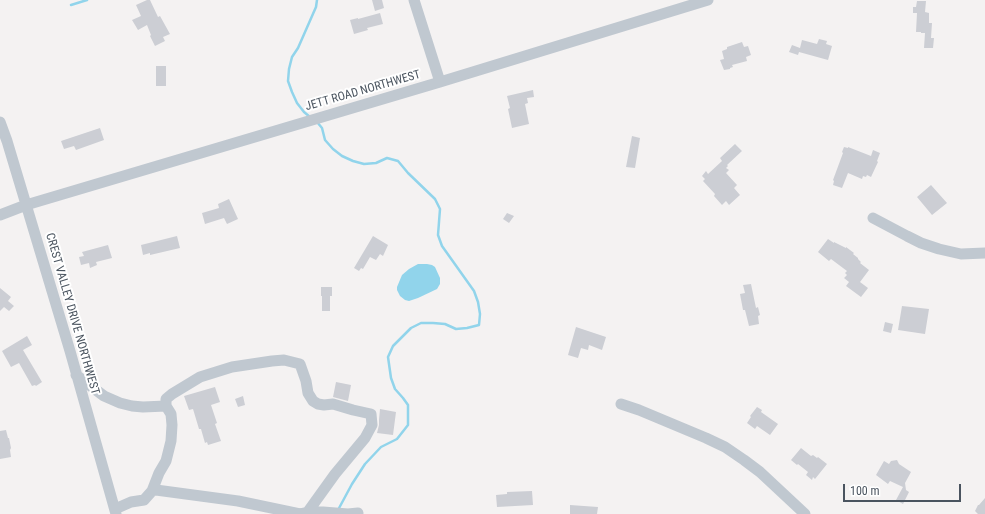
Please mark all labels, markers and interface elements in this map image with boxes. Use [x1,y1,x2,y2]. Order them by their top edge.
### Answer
street label: JETT ROAD NORTHWEST [304,68,422,114]
street label: CREST VALLEY DRIVE NORTHWEST [42,232,102,396]
scale bar [845,476,963,502]
text: 100 m [850,484,880,498]

